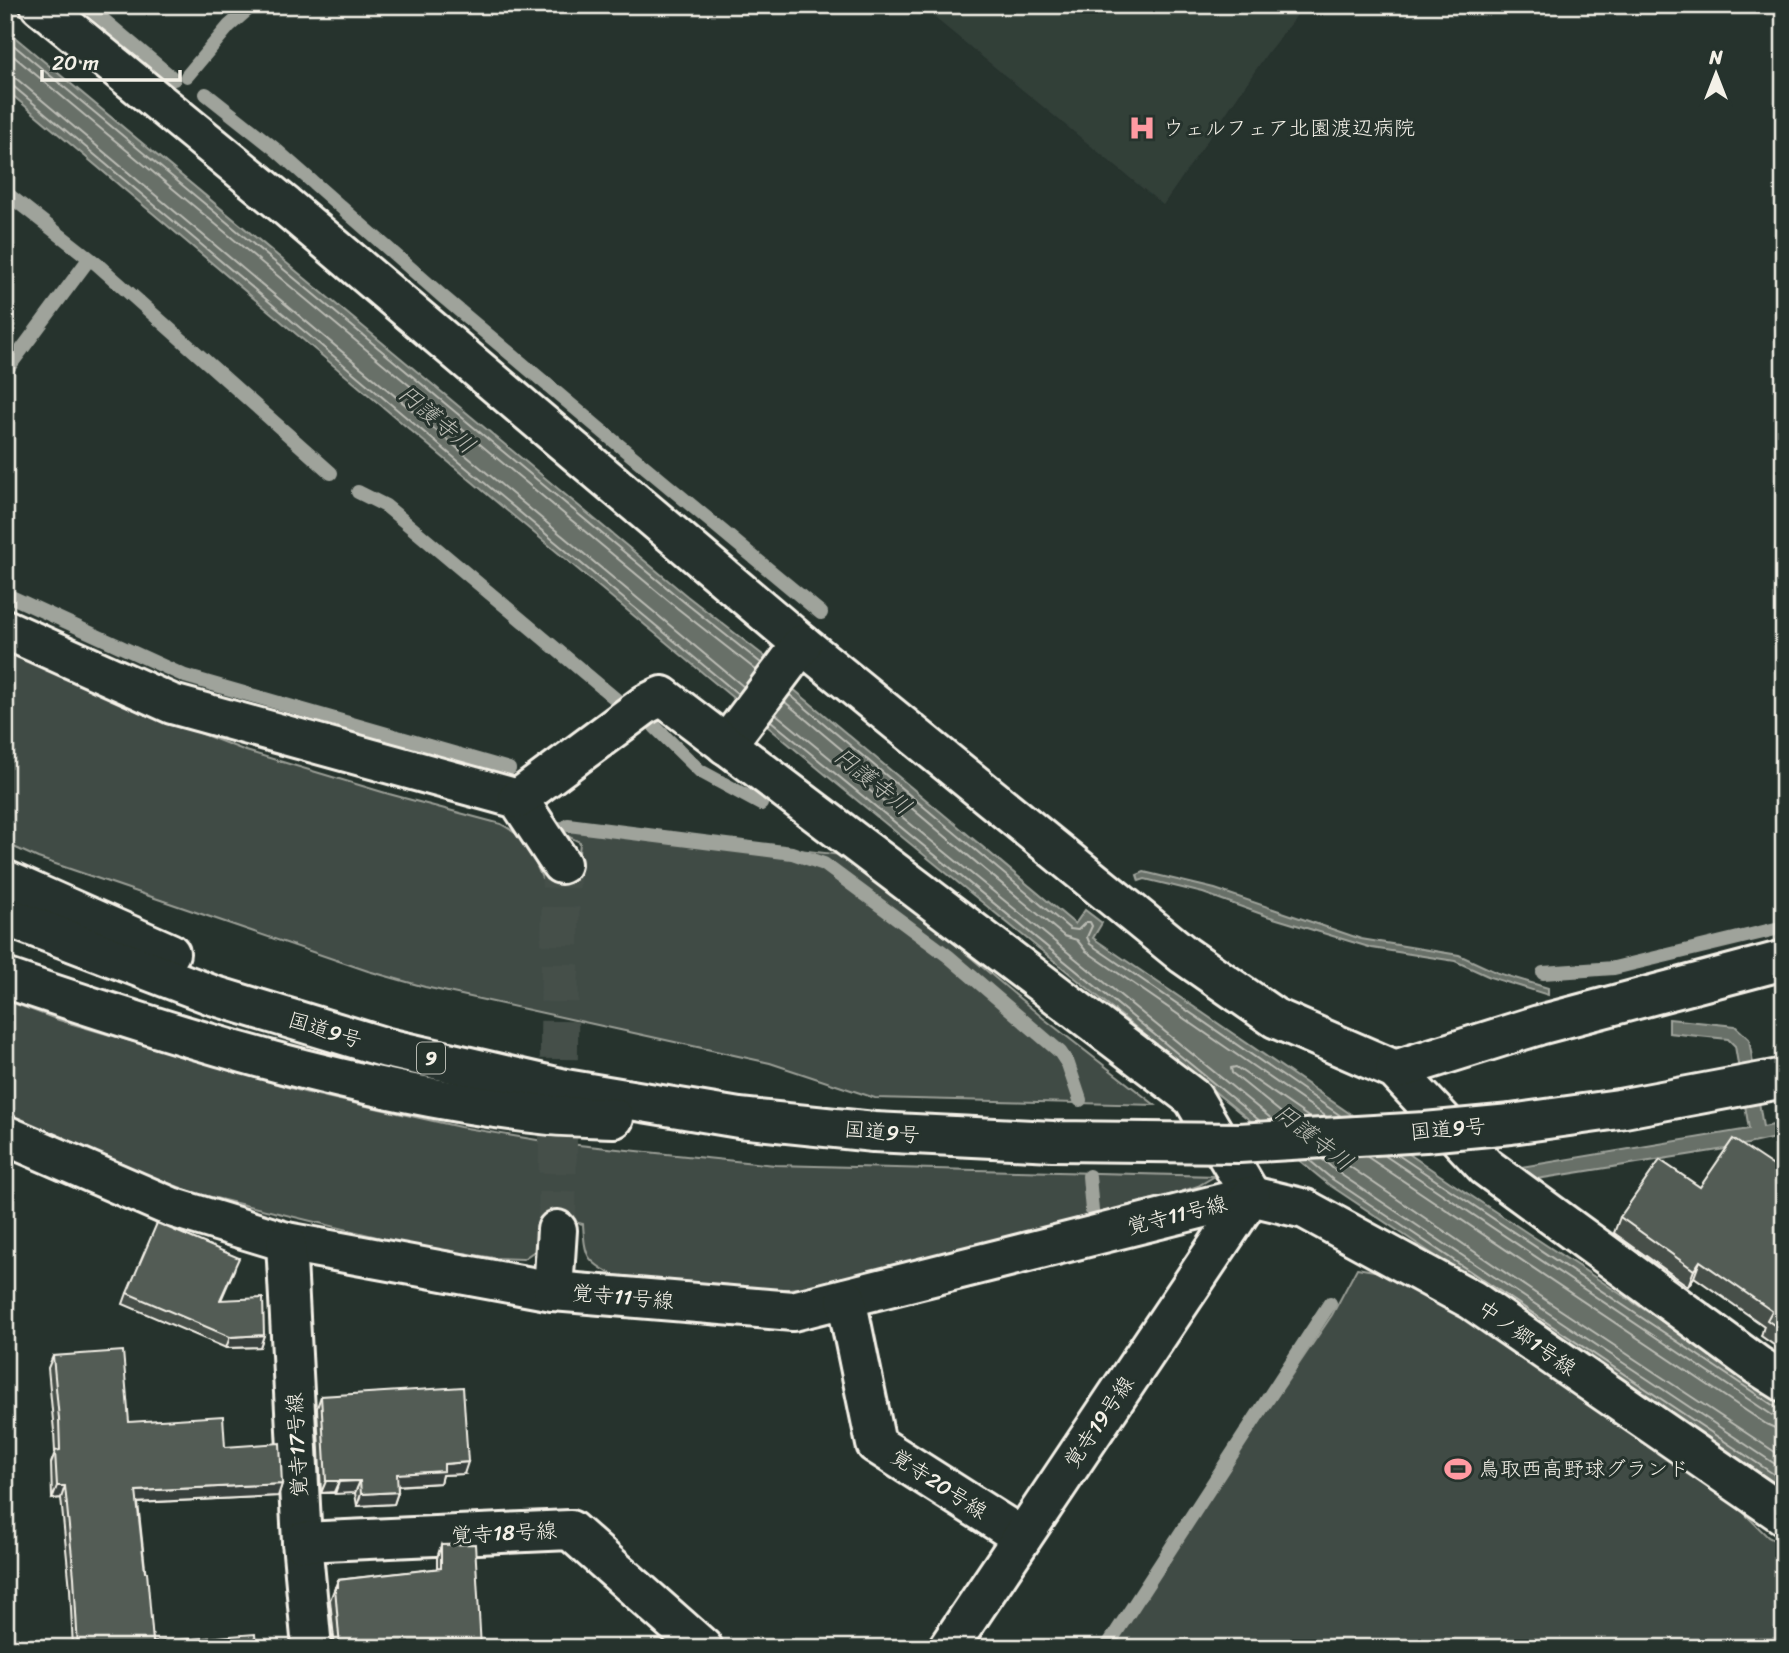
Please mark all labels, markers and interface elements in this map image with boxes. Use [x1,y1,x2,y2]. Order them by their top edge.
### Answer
scale bar [42,38,180,82]
north arrow [1680,38,1750,108]
text: N [1708,41,1723,74]
text: 20 m [52,44,99,82]
place label: ウェルフェア北園渡辺病院 [1163,109,1415,147]
hospital icon: ウェルフェア北園渡辺病院 [1127,113,1157,143]
water label: 円護寺川 [388,374,485,465]
water label: 円護寺川 [824,737,921,826]
street label: 国道9号 [283,1001,367,1059]
road number: 9 [417,1042,445,1074]
water label: 円護寺川 [1265,1093,1363,1182]
street label: 国道9号 [1409,1107,1487,1151]
street label: 国道9号 [843,1110,921,1154]
street label: 覚寺11号線 [1123,1184,1231,1246]
street label: 覚寺11号線 [571,1274,675,1320]
street label: 中ノ郷1号線 [1469,1290,1585,1386]
street label: 覚寺19号線 [1054,1367,1144,1477]
street label: 覚寺17号線 [275,1392,319,1498]
street label: 覚寺20号線 [883,1438,995,1530]
place label: 鳥取西高野球グランド [1479,1450,1689,1488]
sports icon: 鳥取西高野球グランド [1443,1454,1473,1484]
street label: 覚寺18号線 [450,1511,558,1555]

